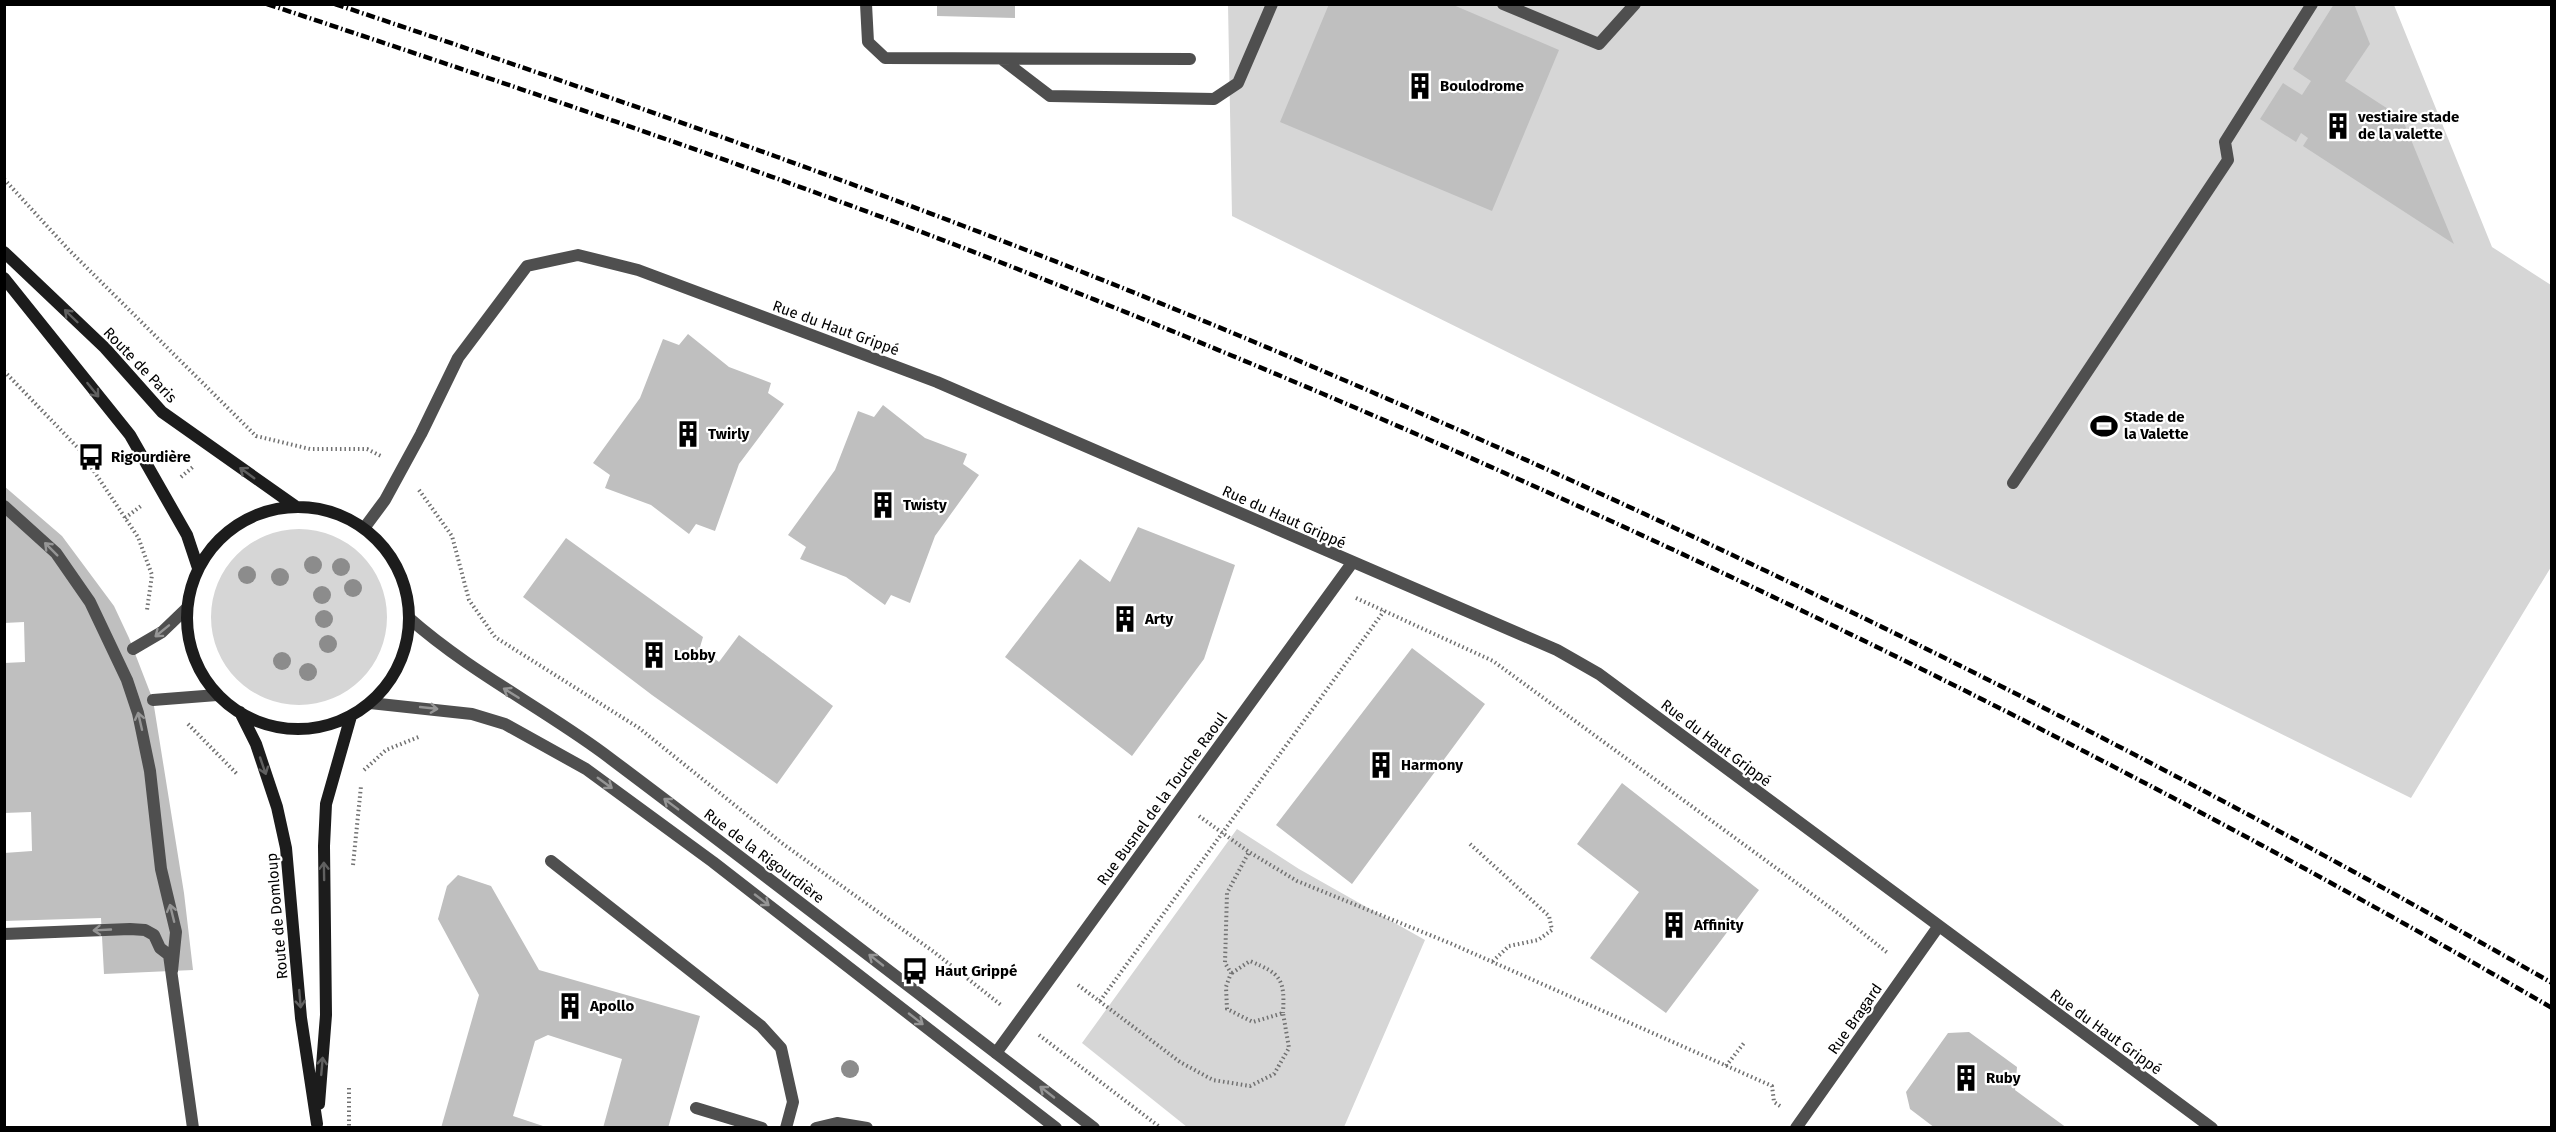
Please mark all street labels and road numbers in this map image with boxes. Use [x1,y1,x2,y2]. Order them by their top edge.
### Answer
street label: Rue du Haut Grippé [770,297,902,359]
street label: Route de Paris [100,324,180,406]
street label: Rue du Haut Grippé [1219,482,1349,552]
street label: Rue du Haut Grippé [1657,696,1775,790]
street label: Rue Busnel de la Touche Raoul [1093,709,1231,889]
street label: Rue de la Rigourdière [700,805,828,907]
street label: Route de Domloup [263,852,291,980]
street label: Rue Bragard [1824,980,1886,1058]
street label: Rue du Haut Grippé [2047,985,2165,1079]

